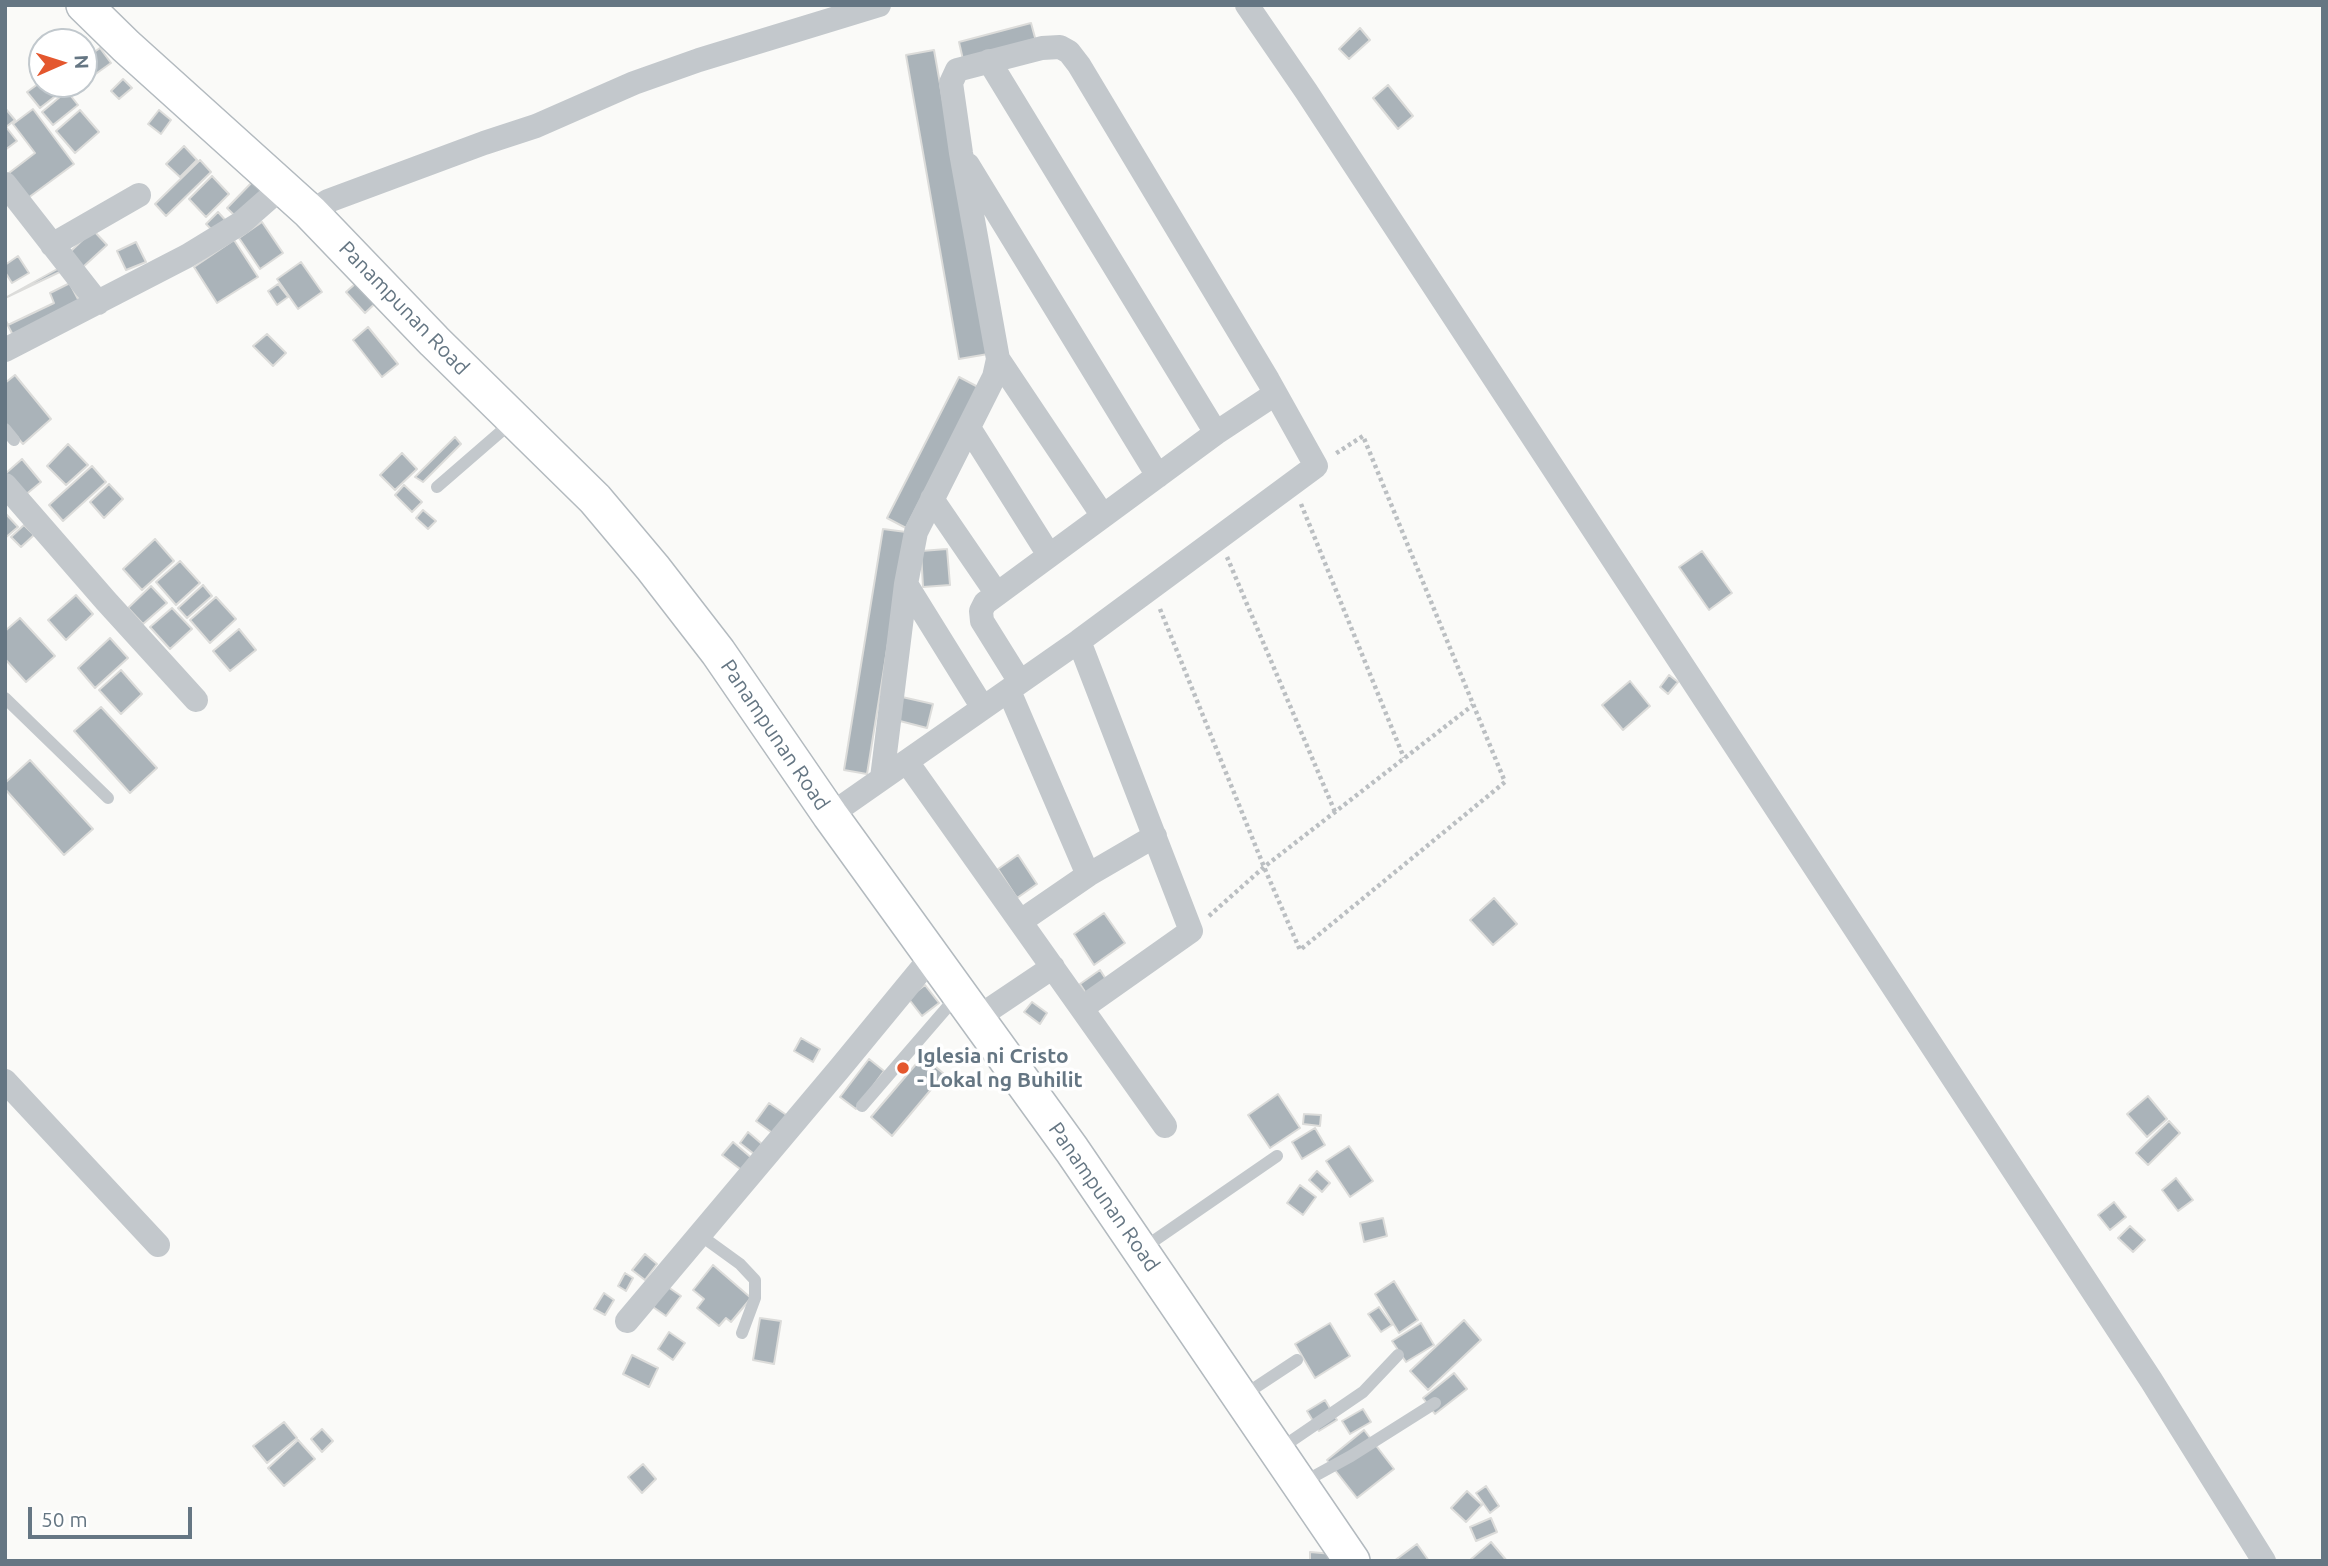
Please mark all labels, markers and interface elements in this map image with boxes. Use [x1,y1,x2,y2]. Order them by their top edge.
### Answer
north arrow [28,28,98,98]
text: N [71,54,93,70]
street label: Panampunan Road [334,236,474,380]
street label: Panampunan Road [715,655,835,815]
place label: Iglesia ni Cristo - Lokal ng Buhilit [917,1043,1083,1093]
marker: Iglesia ni Cristo - Lokal ng Buhilit [895,1060,911,1076]
street label: Panampunan Road [1043,1118,1165,1276]
scale bar [32,1492,196,1536]
text: 50 m [41,1507,88,1531]

